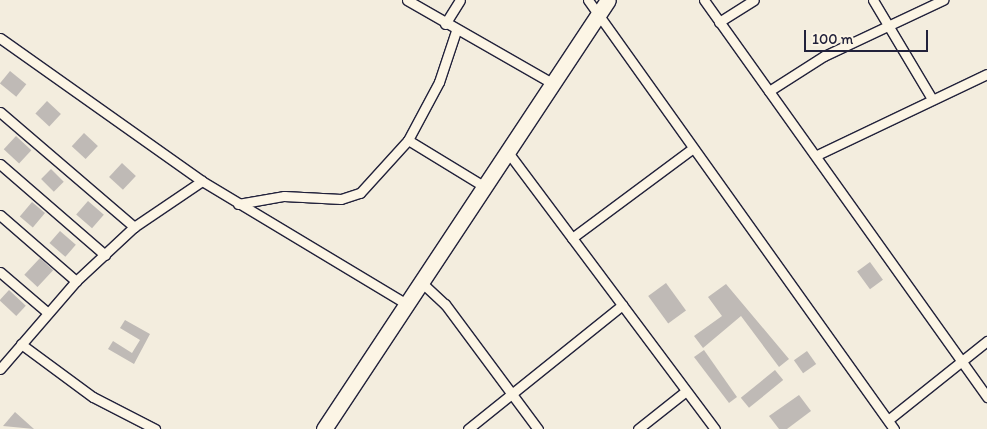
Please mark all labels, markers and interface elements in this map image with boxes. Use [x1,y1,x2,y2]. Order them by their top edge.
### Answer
scale bar [807,20,931,52]
text: 100 m [812,30,853,48]

